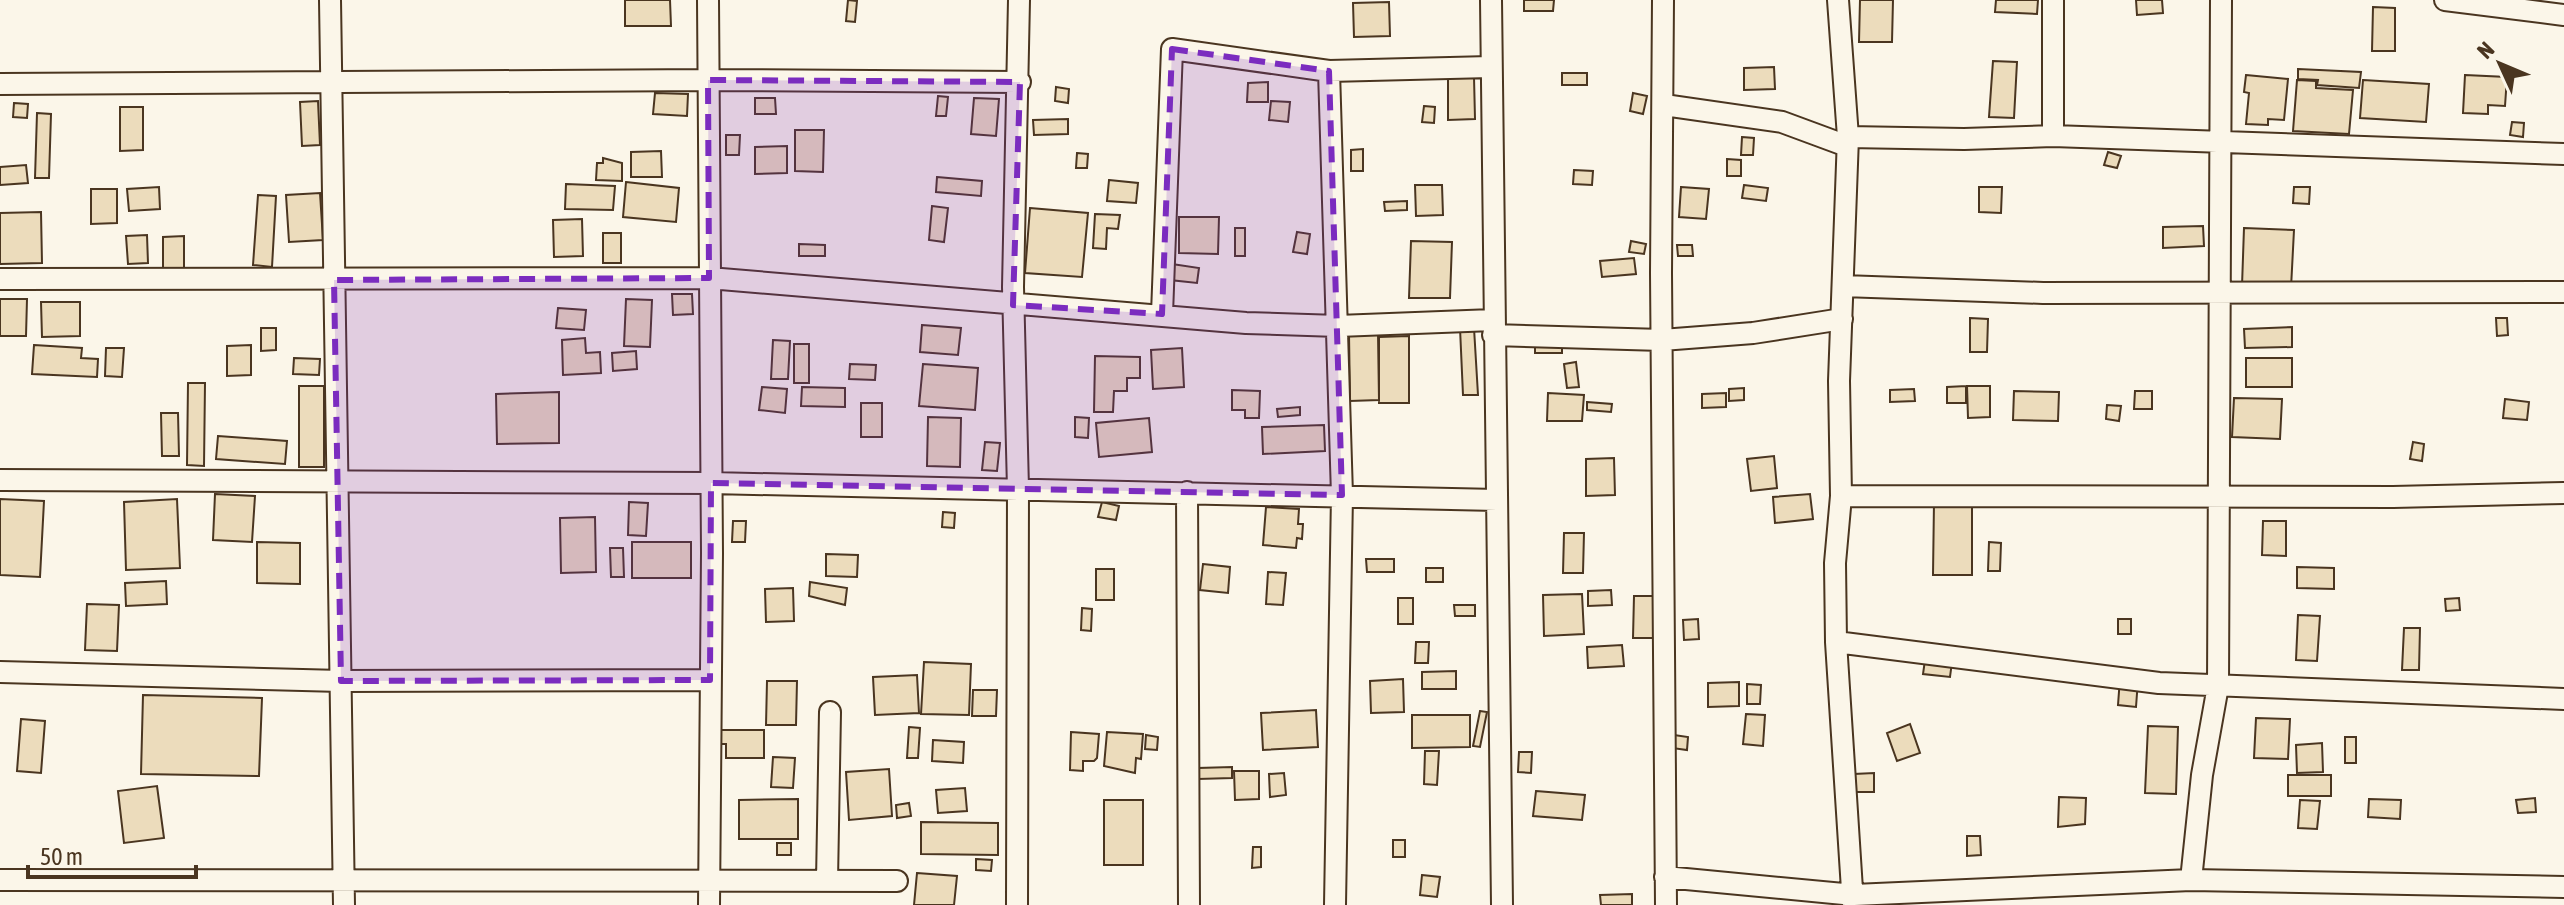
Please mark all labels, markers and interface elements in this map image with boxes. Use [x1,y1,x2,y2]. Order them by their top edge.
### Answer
north arrow [2460,24,2540,104]
text: N [2472,36,2499,64]
scale bar [28,829,196,879]
text: 50 m [40,843,83,870]

